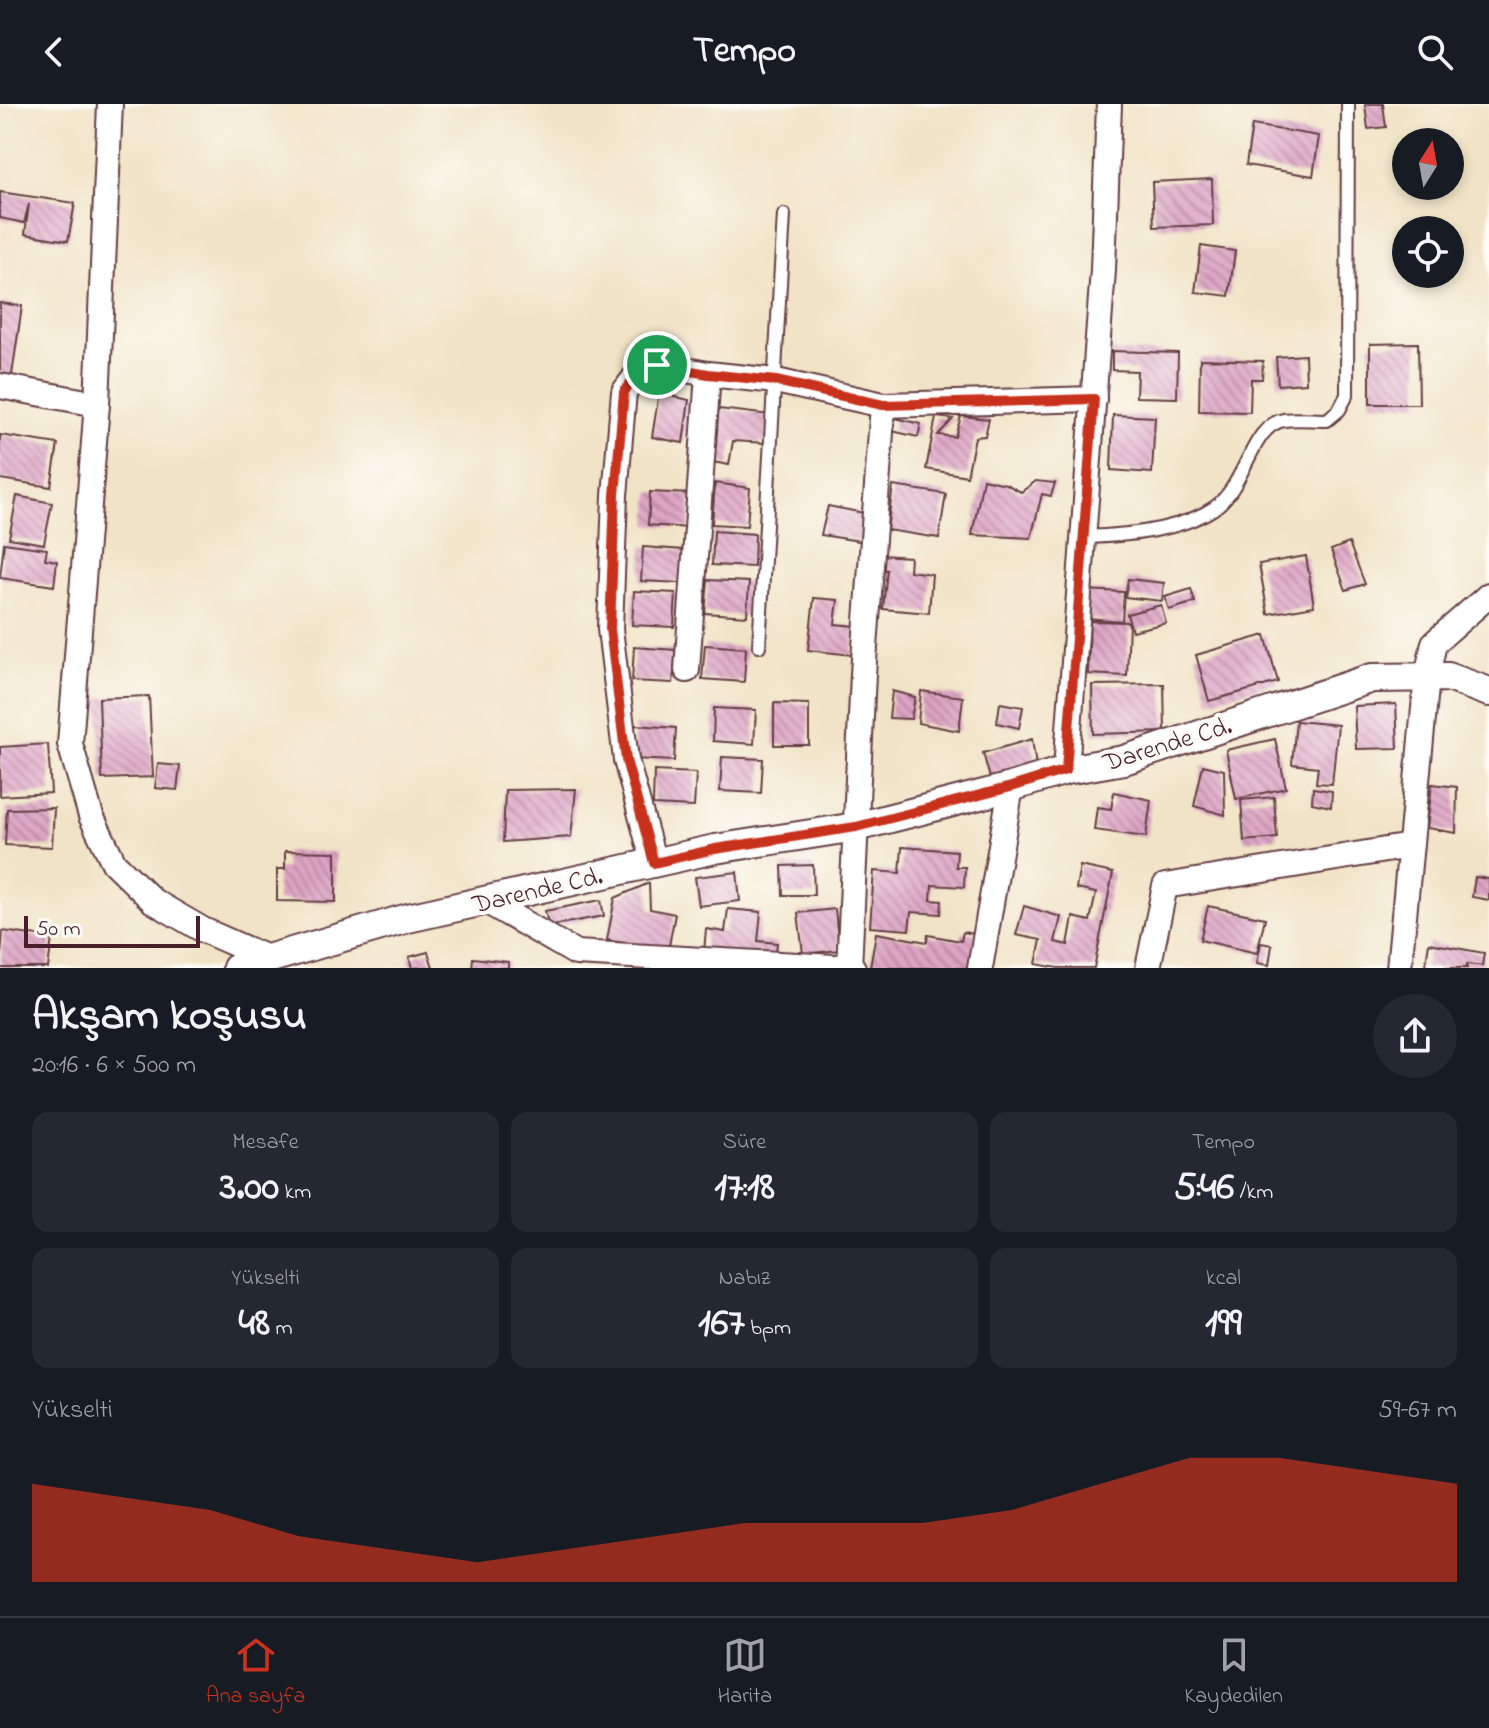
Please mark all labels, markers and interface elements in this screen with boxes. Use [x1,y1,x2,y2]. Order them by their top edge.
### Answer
text: Tempo [693,26,796,79]
icon: back [32,30,76,74]
icon: search [1413,30,1457,74]
north arrow [1392,128,1464,200]
map controls [1392,128,1464,288]
button: locate [1392,216,1464,288]
pin [623,331,691,399]
icon: arrive [635,343,679,387]
street label: Darende Cd. [1098,708,1237,784]
street label: Darende Cd. [468,858,607,926]
scale bar [24,912,200,948]
text: 50 m [36,914,81,946]
text: Akşam koşusu [32,985,307,1049]
button: share [1373,994,1457,1078]
text: 20:16 · 6 × 500 m [32,1047,196,1085]
text: Mesafe [232,1127,299,1159]
text: Süre [723,1127,766,1159]
text: Tempo [1192,1127,1255,1159]
text: 3.00 [220,1159,279,1218]
text: 17:18 [714,1159,775,1218]
text: 5:46 [1174,1159,1234,1218]
text: km [279,1177,311,1209]
text: /km [1234,1177,1273,1209]
text: Yükselti [231,1263,300,1295]
text: Nabız [719,1263,770,1295]
text: kcal [1206,1263,1241,1295]
text: 48 [238,1295,270,1354]
text: 167 [698,1295,745,1354]
text: 199 [1205,1295,1242,1354]
text: m [270,1313,293,1345]
text: bpm [745,1313,791,1345]
text: Yükselti [32,1392,113,1430]
text: 59–67 m [1378,1392,1457,1430]
tab: Ana sayfa [206,1633,305,1713]
tab: Harita [718,1633,772,1713]
tab: Kaydedilen [1184,1633,1283,1713]

